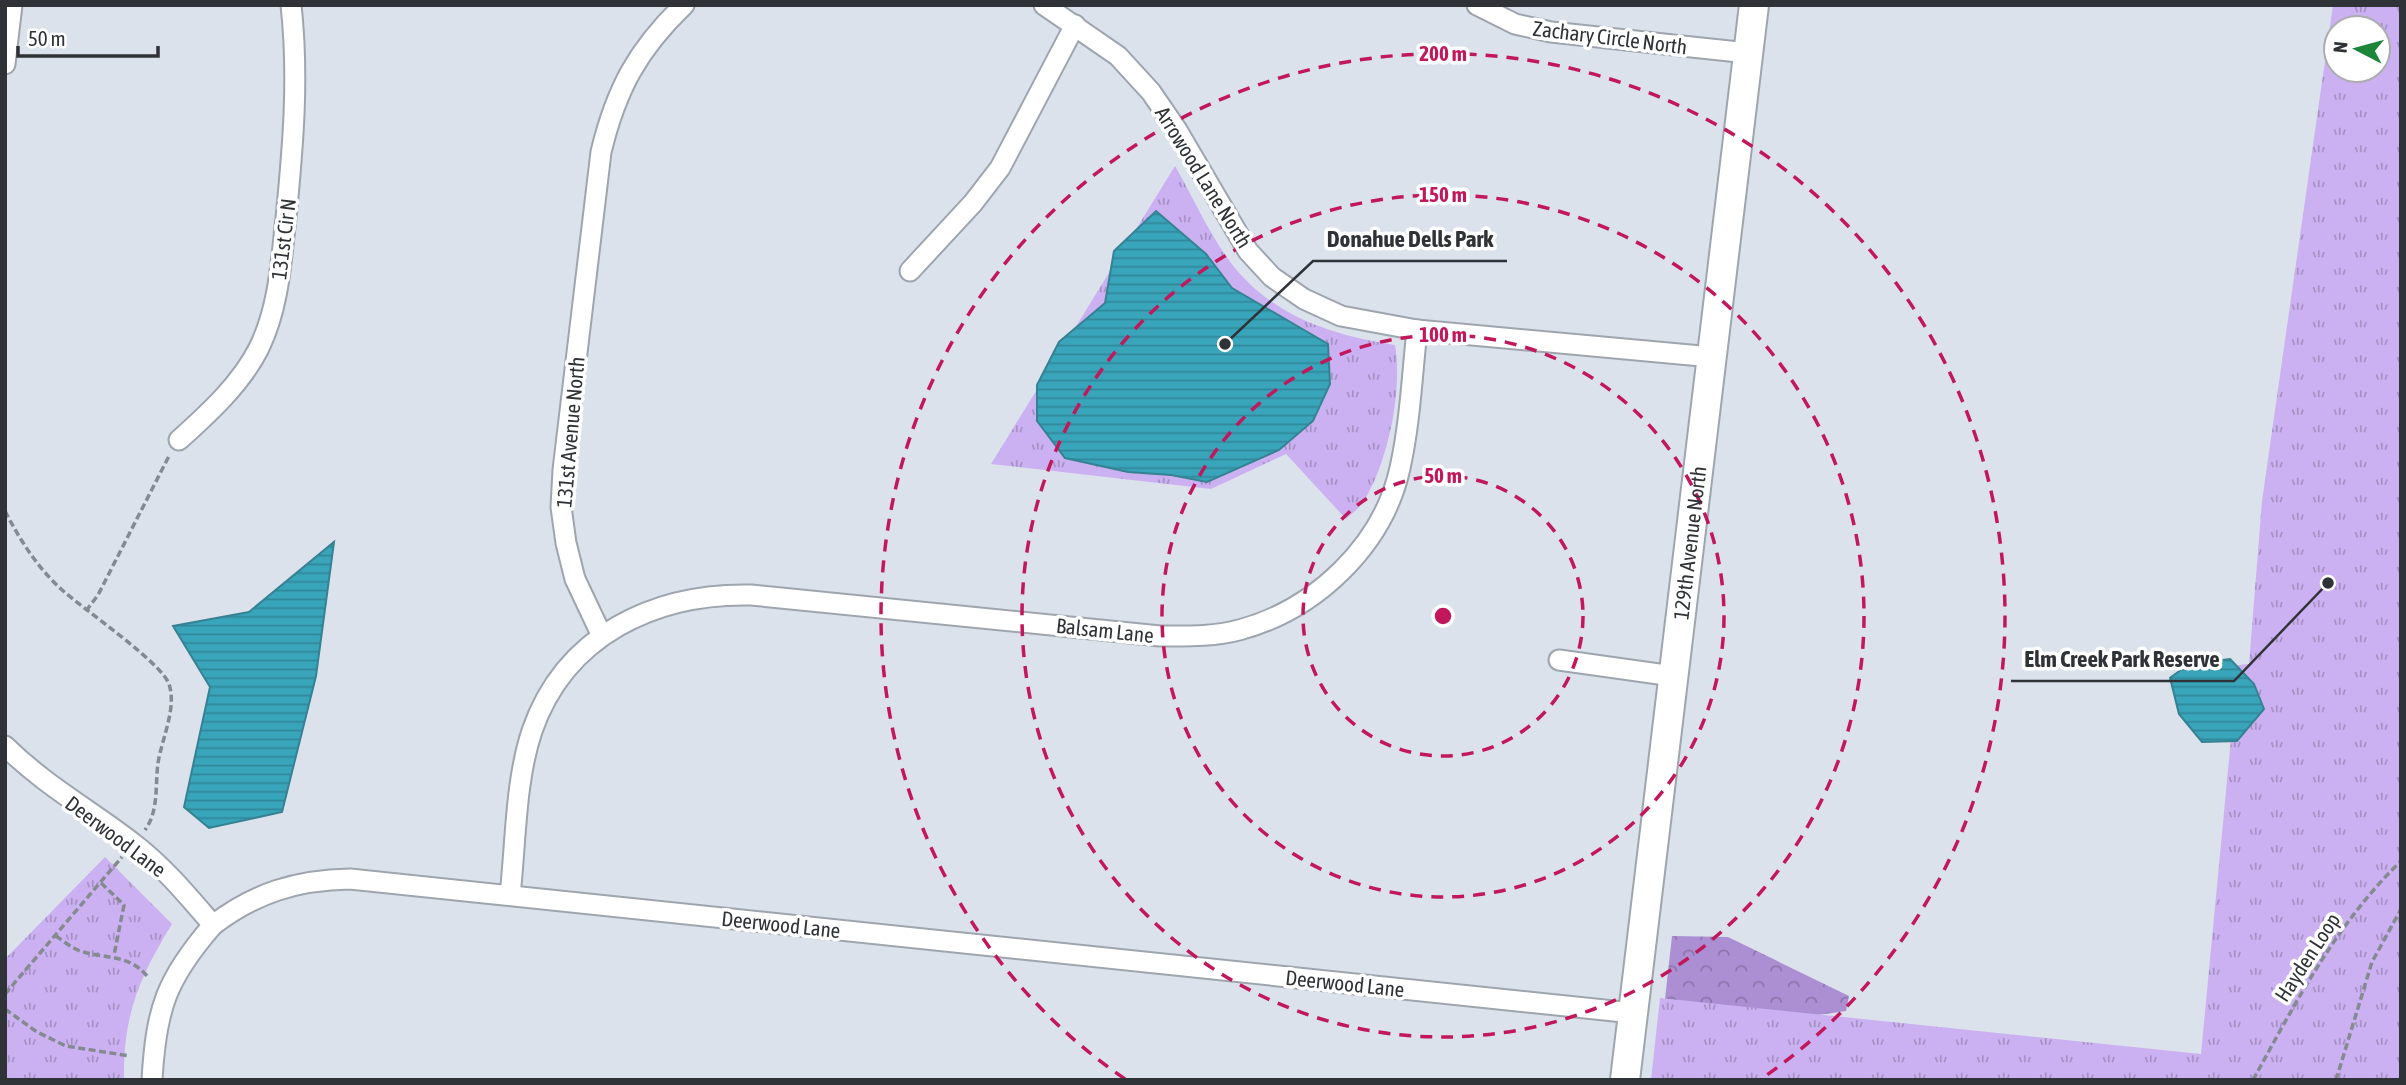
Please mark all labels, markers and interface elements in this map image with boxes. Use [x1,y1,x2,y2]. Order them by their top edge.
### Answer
scale bar [18,14,158,58]
north arrow [2322,14,2392,84]
street label: Zachary Circle North [1532,16,1688,58]
text: 50 m [28,26,66,50]
text: N [2329,40,2352,54]
text: 200 m [1419,41,1467,65]
street label: Arrowood Lane North [1151,102,1257,252]
text: 150 m [1419,182,1467,206]
street label: 131st Cir N [266,197,300,281]
callout: Donahue Dells Park [1313,217,1507,261]
text: Donahue Dells Park [1327,226,1494,252]
text: 100 m [1419,322,1467,346]
street label: 131st Avenue North [551,356,589,508]
text: 50 m [1424,463,1462,487]
street label: 129th Avenue North [1668,465,1711,621]
centre of rings [1431,604,1455,628]
street label: Balsam Lane [1055,613,1155,647]
callout: Elm Creek Park Reserve [2011,637,2234,681]
text: Elm Creek Park Reserve [2024,646,2220,672]
street label: Deerwood Lane [61,790,171,882]
street label: Deerwood Lane [720,906,842,942]
street label: Hayden Loop [2269,908,2345,1006]
street label: Deerwood Lane [1284,965,1406,1001]

